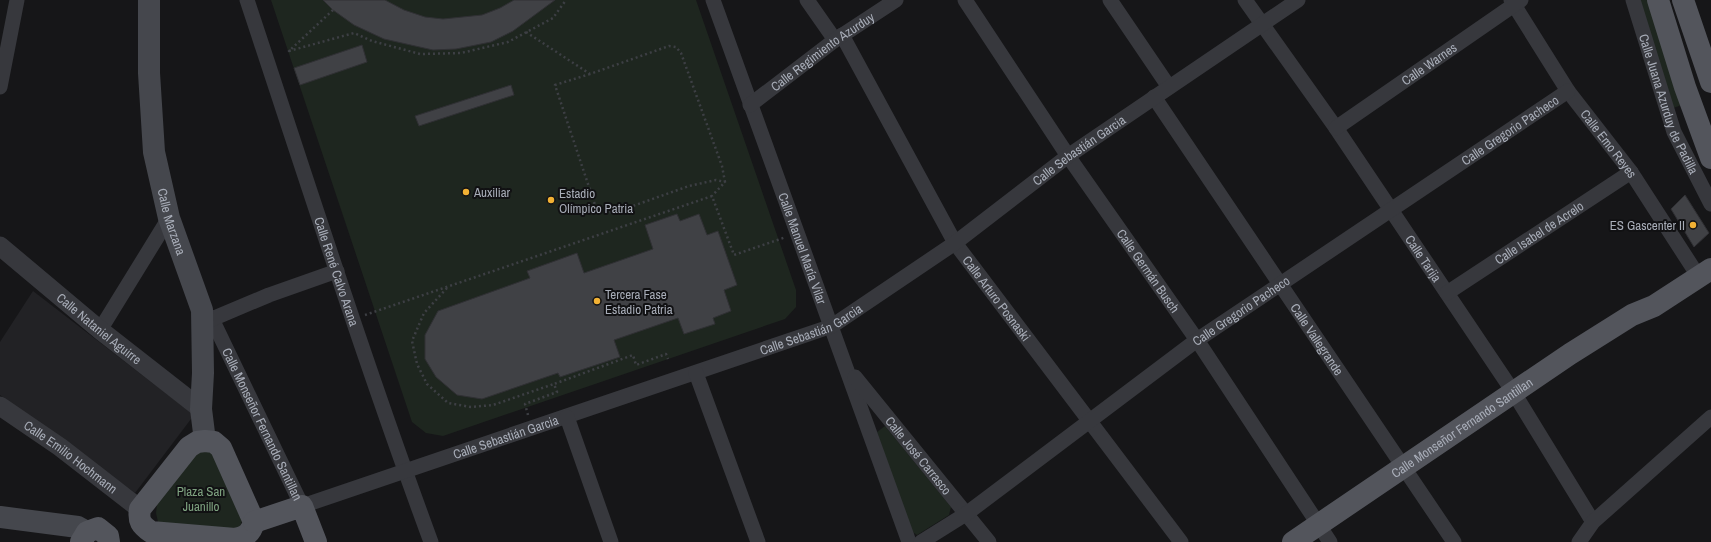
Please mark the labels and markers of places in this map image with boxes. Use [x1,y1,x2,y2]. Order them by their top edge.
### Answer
place label: Auxiliar [473,184,511,201]
place label: Estadio Olímpico Patria [559,185,633,217]
marker: Auxiliar [461,187,471,197]
marker: Estadio Olímpico Patria [546,195,556,205]
place label: ES Gascenter II [1610,217,1685,234]
marker: ES Gascenter II [1688,220,1698,230]
place label: Tercera Fase Estadio Patria [605,286,673,318]
marker: Tercera Fase Estadio Patria [592,296,602,306]

